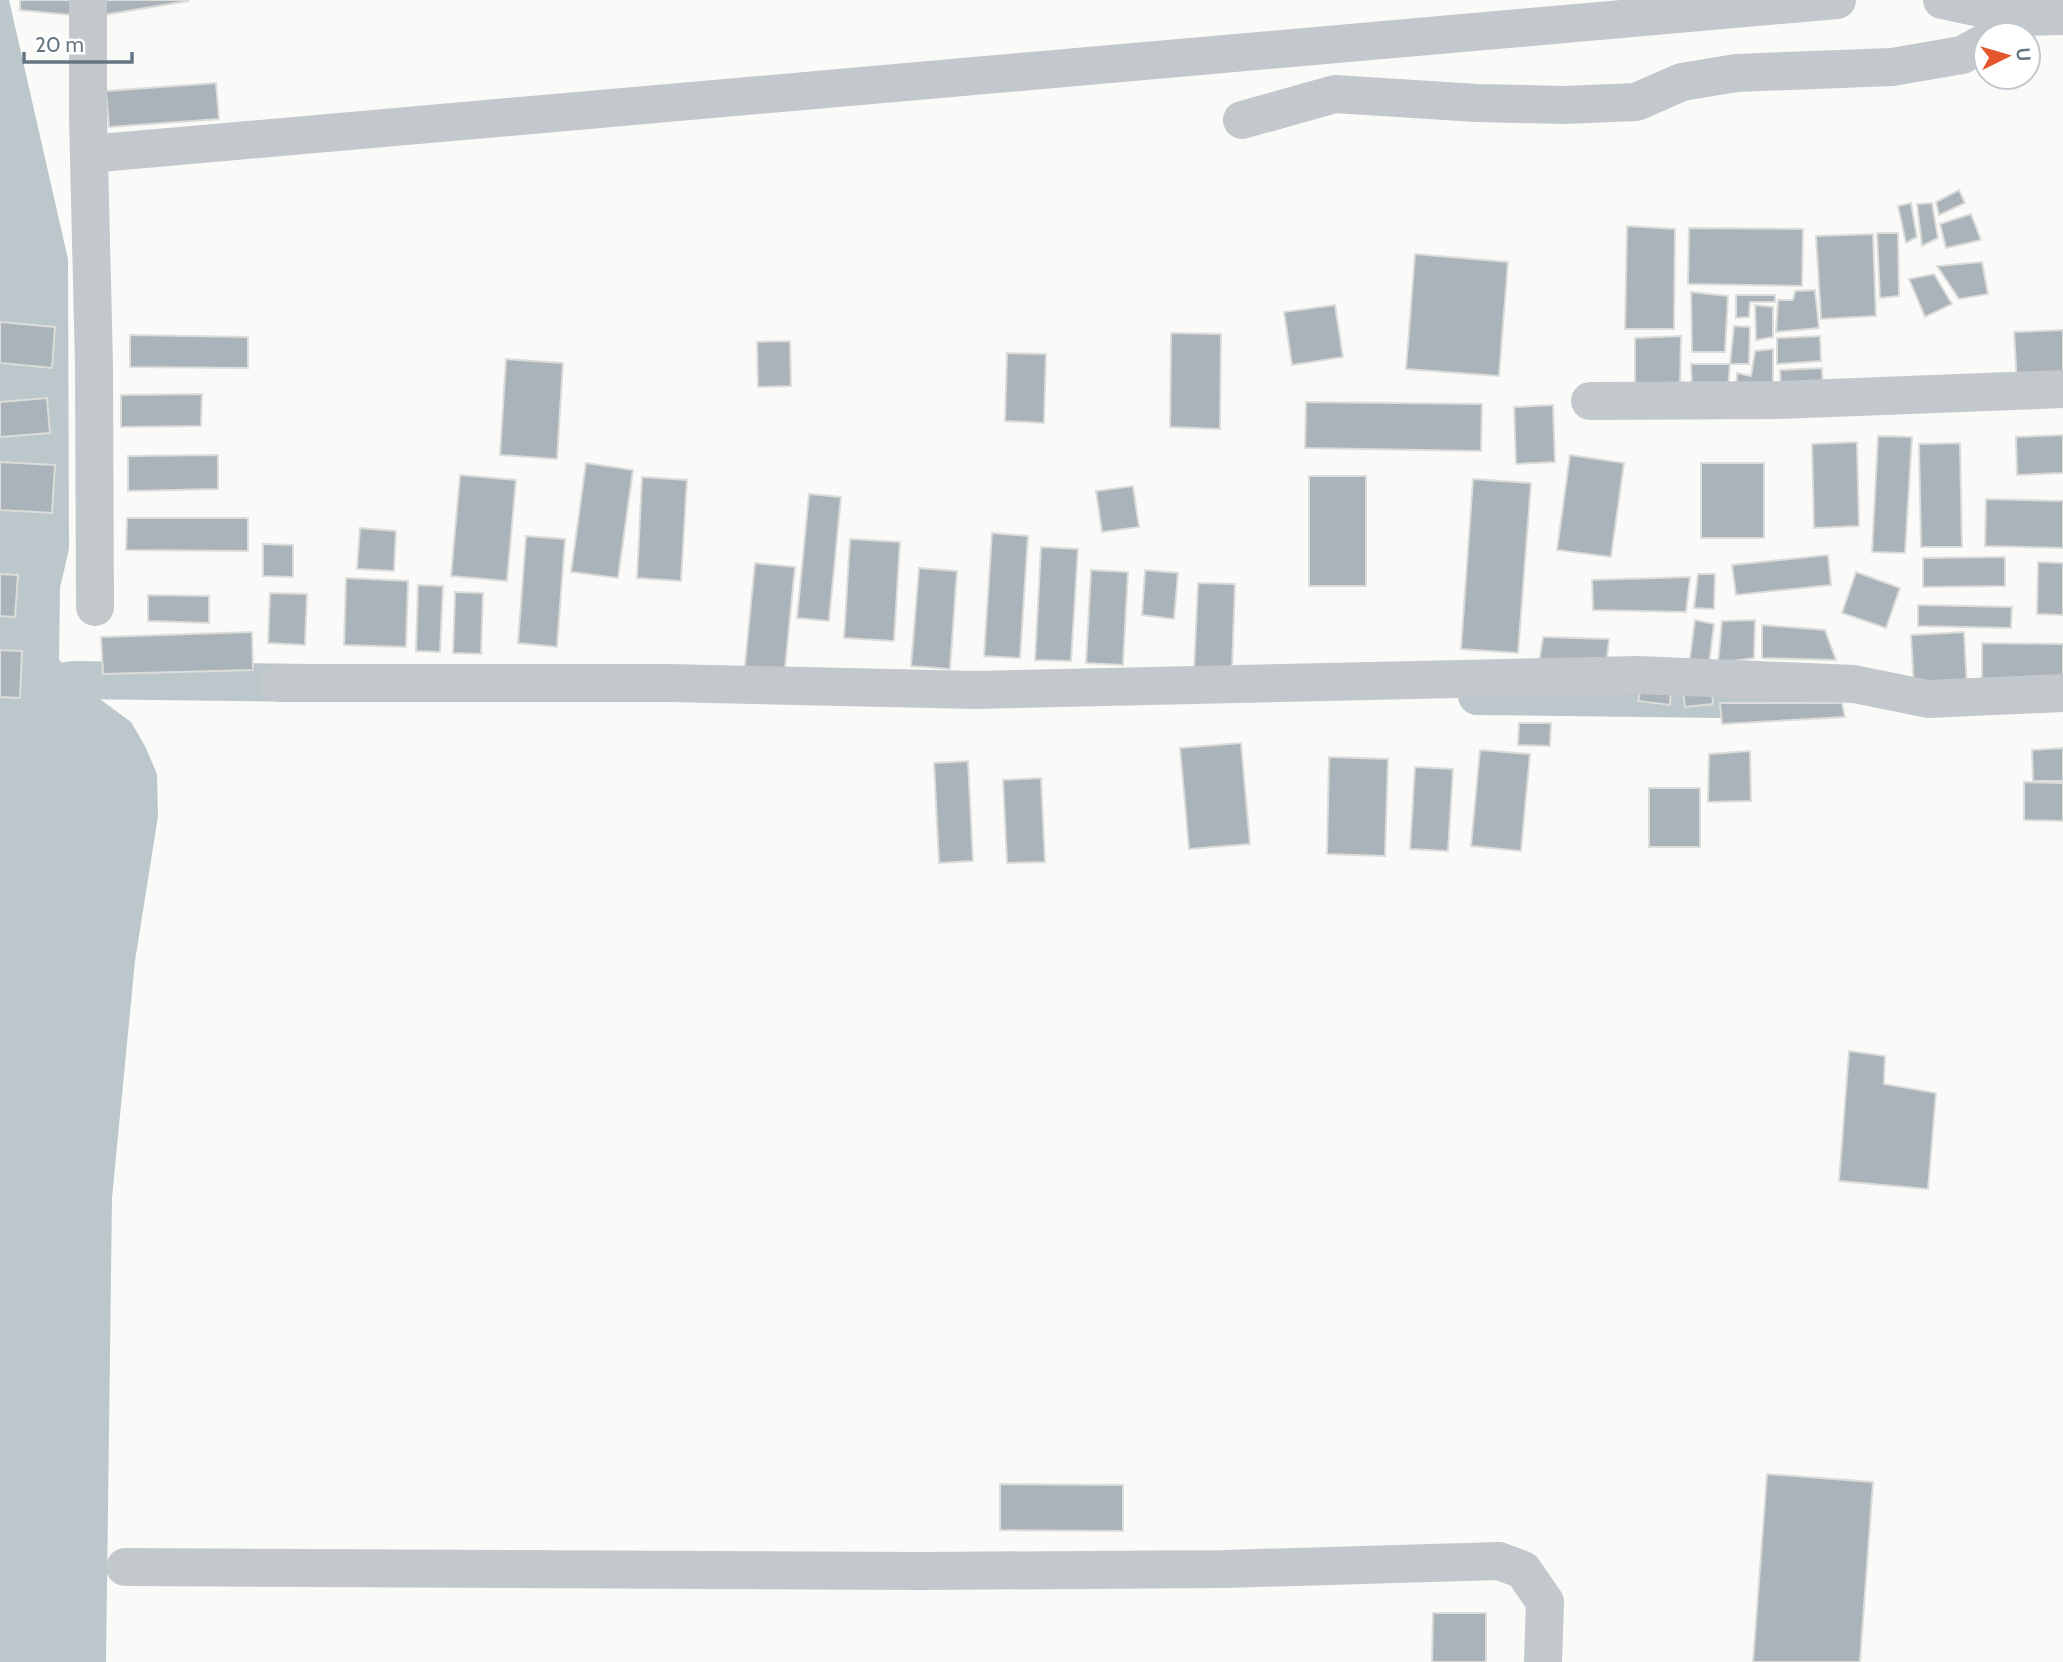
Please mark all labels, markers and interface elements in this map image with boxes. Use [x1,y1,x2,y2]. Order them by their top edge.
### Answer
scale bar [24,21,133,65]
north arrow [1972,21,2042,91]
text: 20 m [35,32,84,57]
text: U [2011,47,2035,62]

